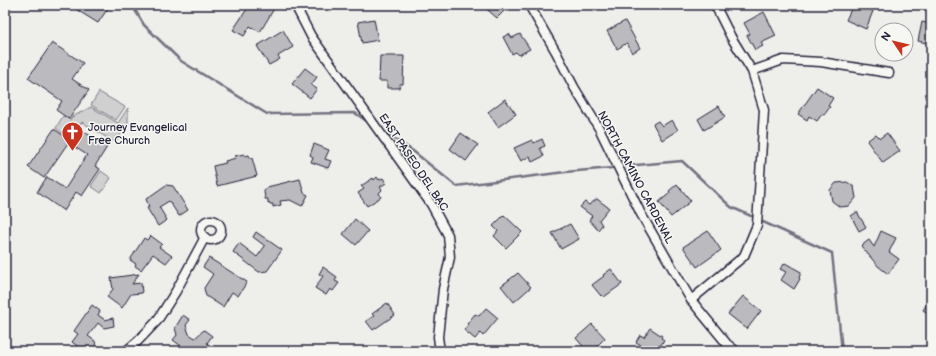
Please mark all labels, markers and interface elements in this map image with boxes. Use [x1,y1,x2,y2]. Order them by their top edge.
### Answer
north arrow [874,22,914,62]
text: N [879,29,894,44]
street label: NORTH CAMINO CARDENAL [595,109,676,246]
street label: EAST PASEO DEL BAC [376,111,451,213]
church icon: Journey Evangelical Free Church [60,120,86,153]
place label: Journey Evangelical Free Church [88,121,187,147]

